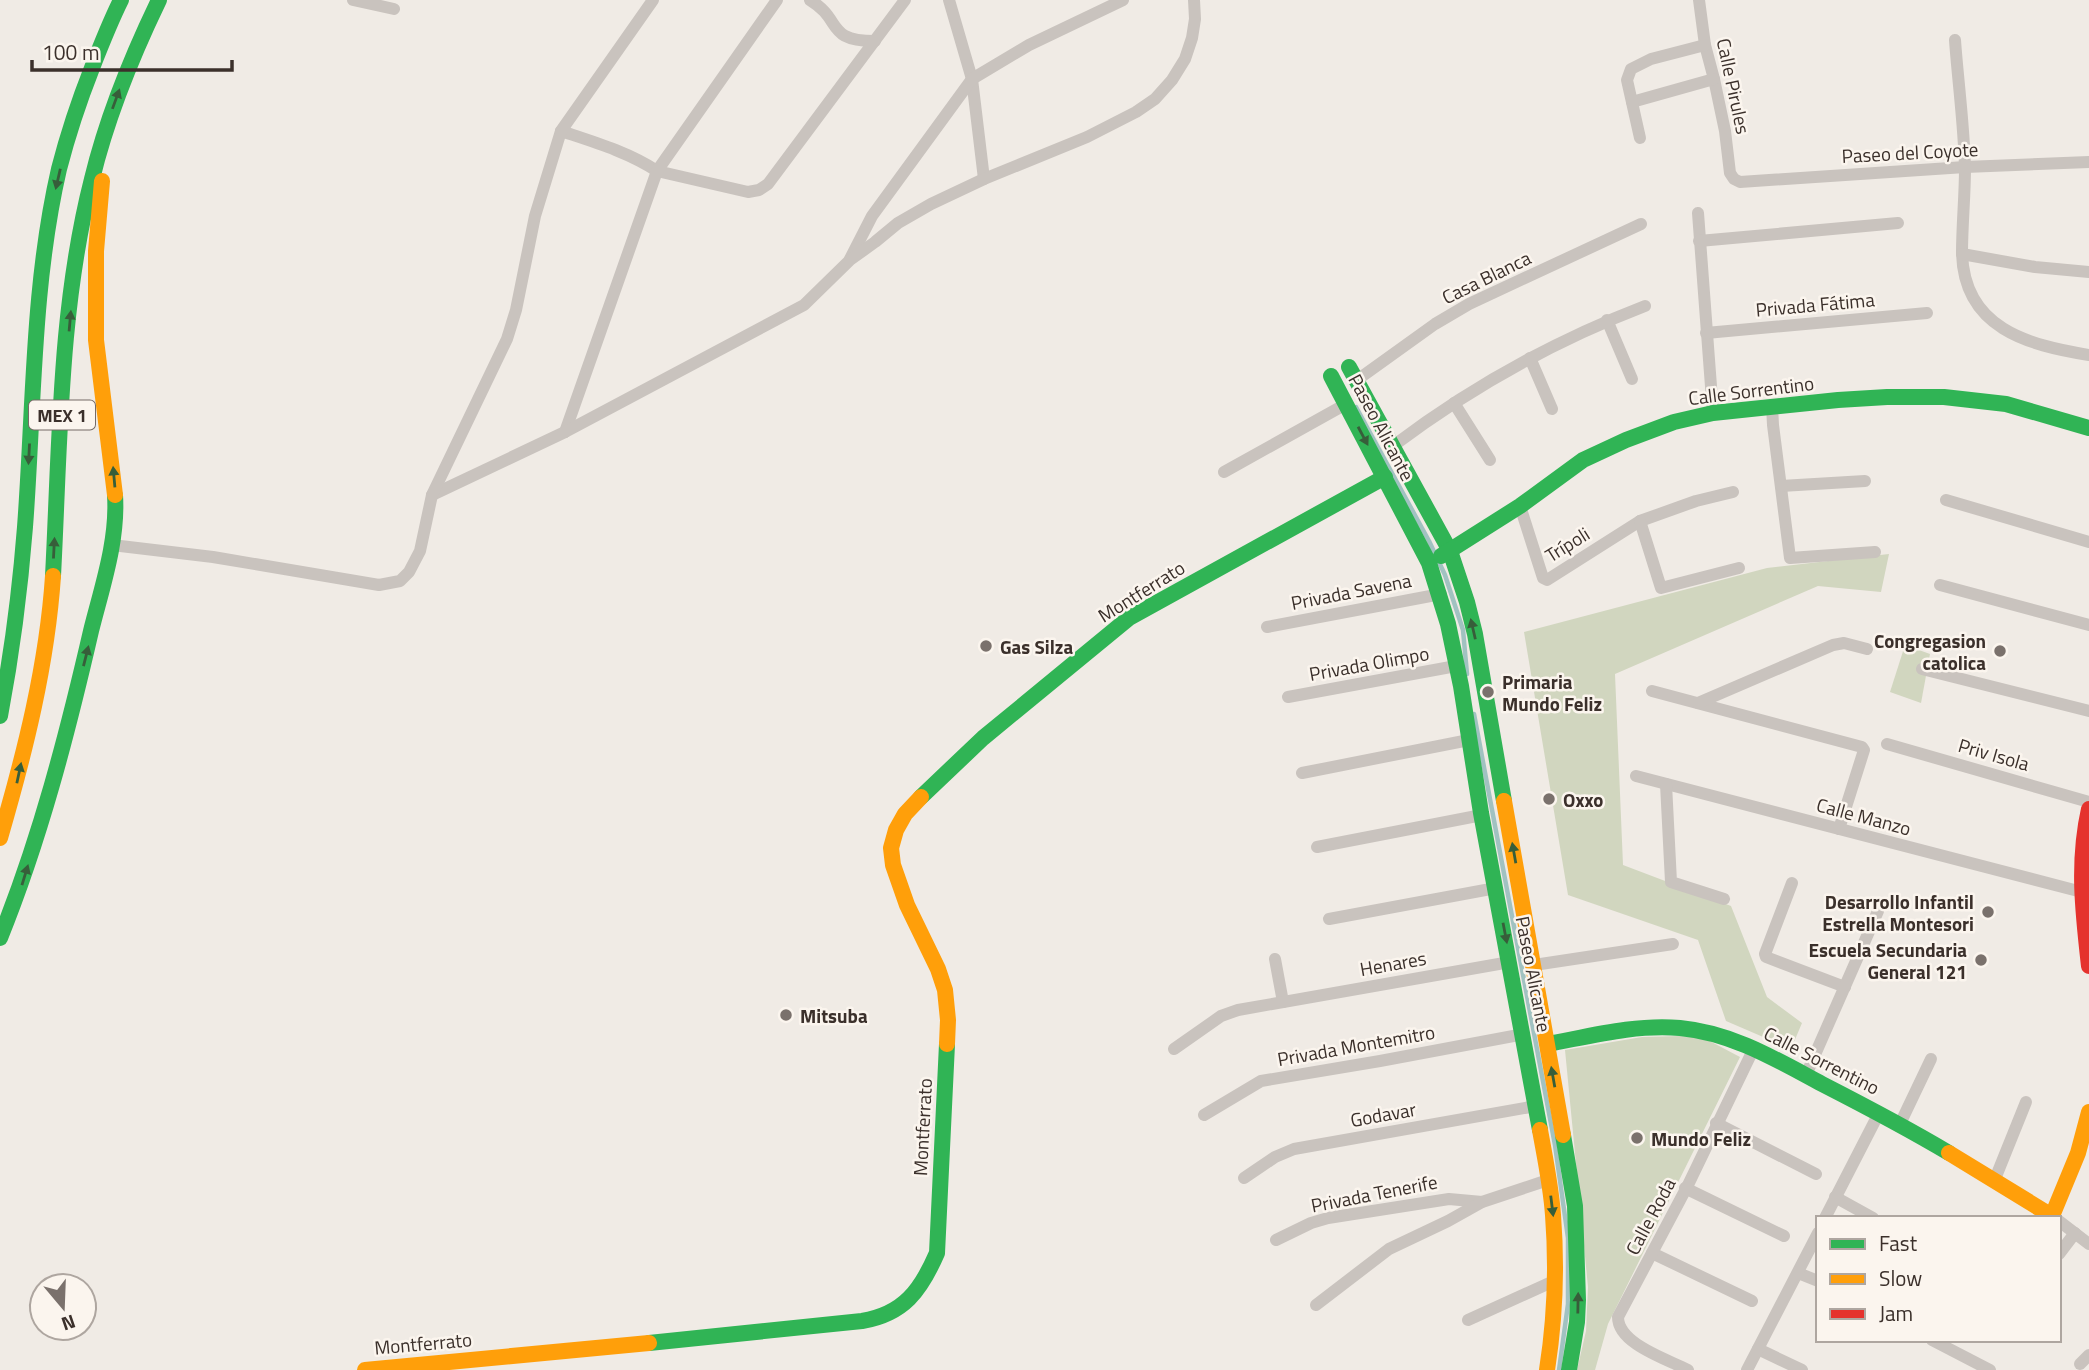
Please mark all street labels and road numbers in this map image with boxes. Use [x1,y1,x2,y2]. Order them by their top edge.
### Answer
street label: Calle Pirules [1710,35,1758,137]
street label: Paseo del Coyote [1841,134,1979,170]
street label: Casa Blanca [1436,243,1536,311]
street label: Privada Fátima [1754,284,1876,324]
street label: Paseo Alicante [1342,368,1422,486]
street label: Calle Sorrentino [1686,368,1816,412]
road number: MEX 1 [29,400,95,430]
street label: Trípoli [1539,519,1595,569]
street label: Montferrato [1092,553,1190,629]
street label: Privada Savena [1288,565,1414,617]
street label: Privada Olimpo [1307,638,1431,688]
street label: Priv Isola [1955,730,2033,778]
street label: Calle Manzo [1814,789,1914,843]
street label: Paseo Alicante [1509,914,1559,1034]
street label: Henares [1358,943,1429,983]
street label: Privada Montemitro [1275,1017,1437,1073]
street label: Calle Sorrentino [1759,1018,1885,1102]
street label: Montferrato [905,1077,939,1177]
street label: Godavar [1348,1094,1419,1134]
street label: Privada Tenerife [1308,1167,1440,1219]
street label: Calle Roda [1618,1172,1683,1260]
street label: Montferrato [373,1324,473,1362]

